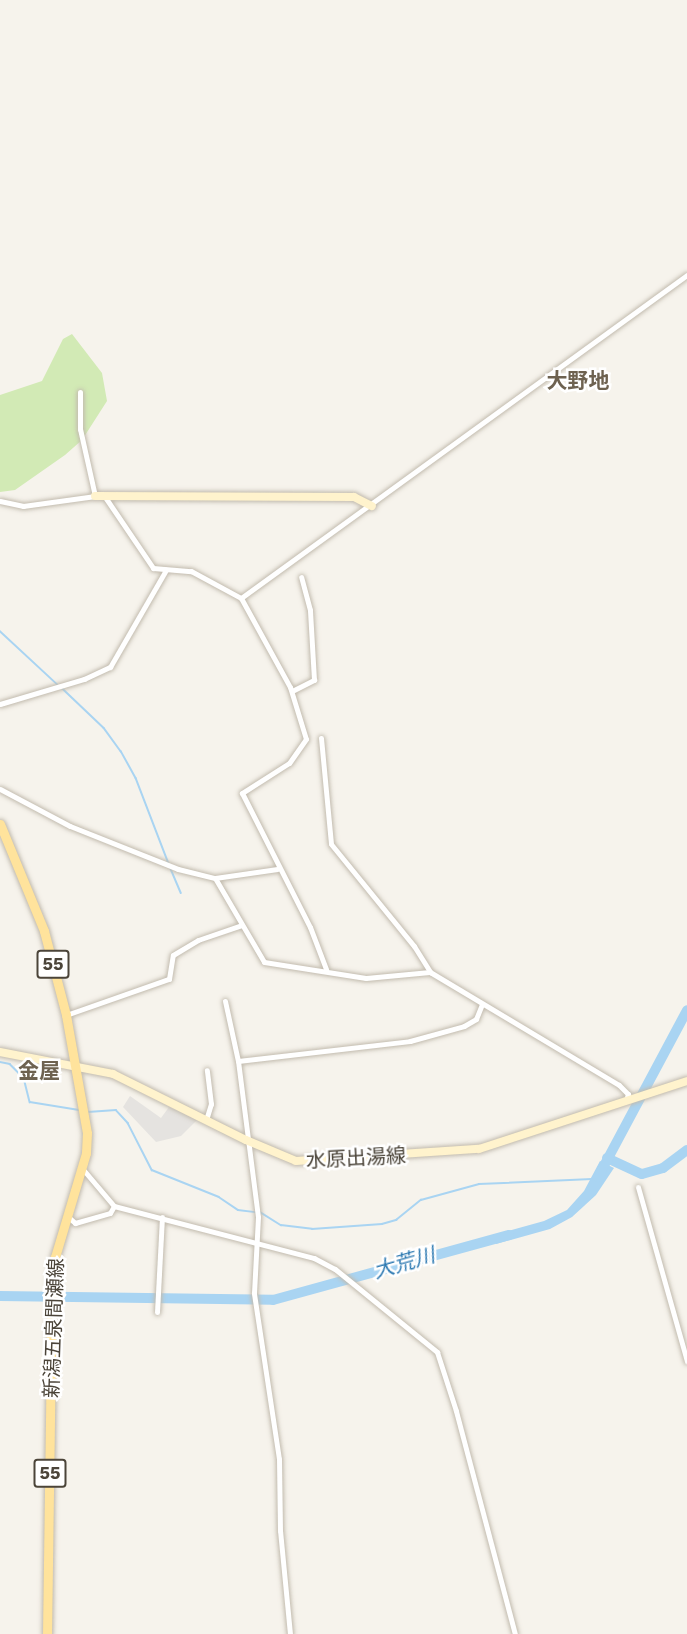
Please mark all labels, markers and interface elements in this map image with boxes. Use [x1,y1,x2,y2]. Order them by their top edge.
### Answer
district label: 大野地 [547,368,609,394]
road number: 55 [36,949,70,979]
district label: 金屋 [18,1058,60,1084]
street label: 水原出湯線 [305,1143,407,1173]
water label: 大荒川 [370,1242,438,1284]
street label: 新潟五泉間瀬線 [40,1258,68,1398]
road number: 55 [34,1458,66,1488]

